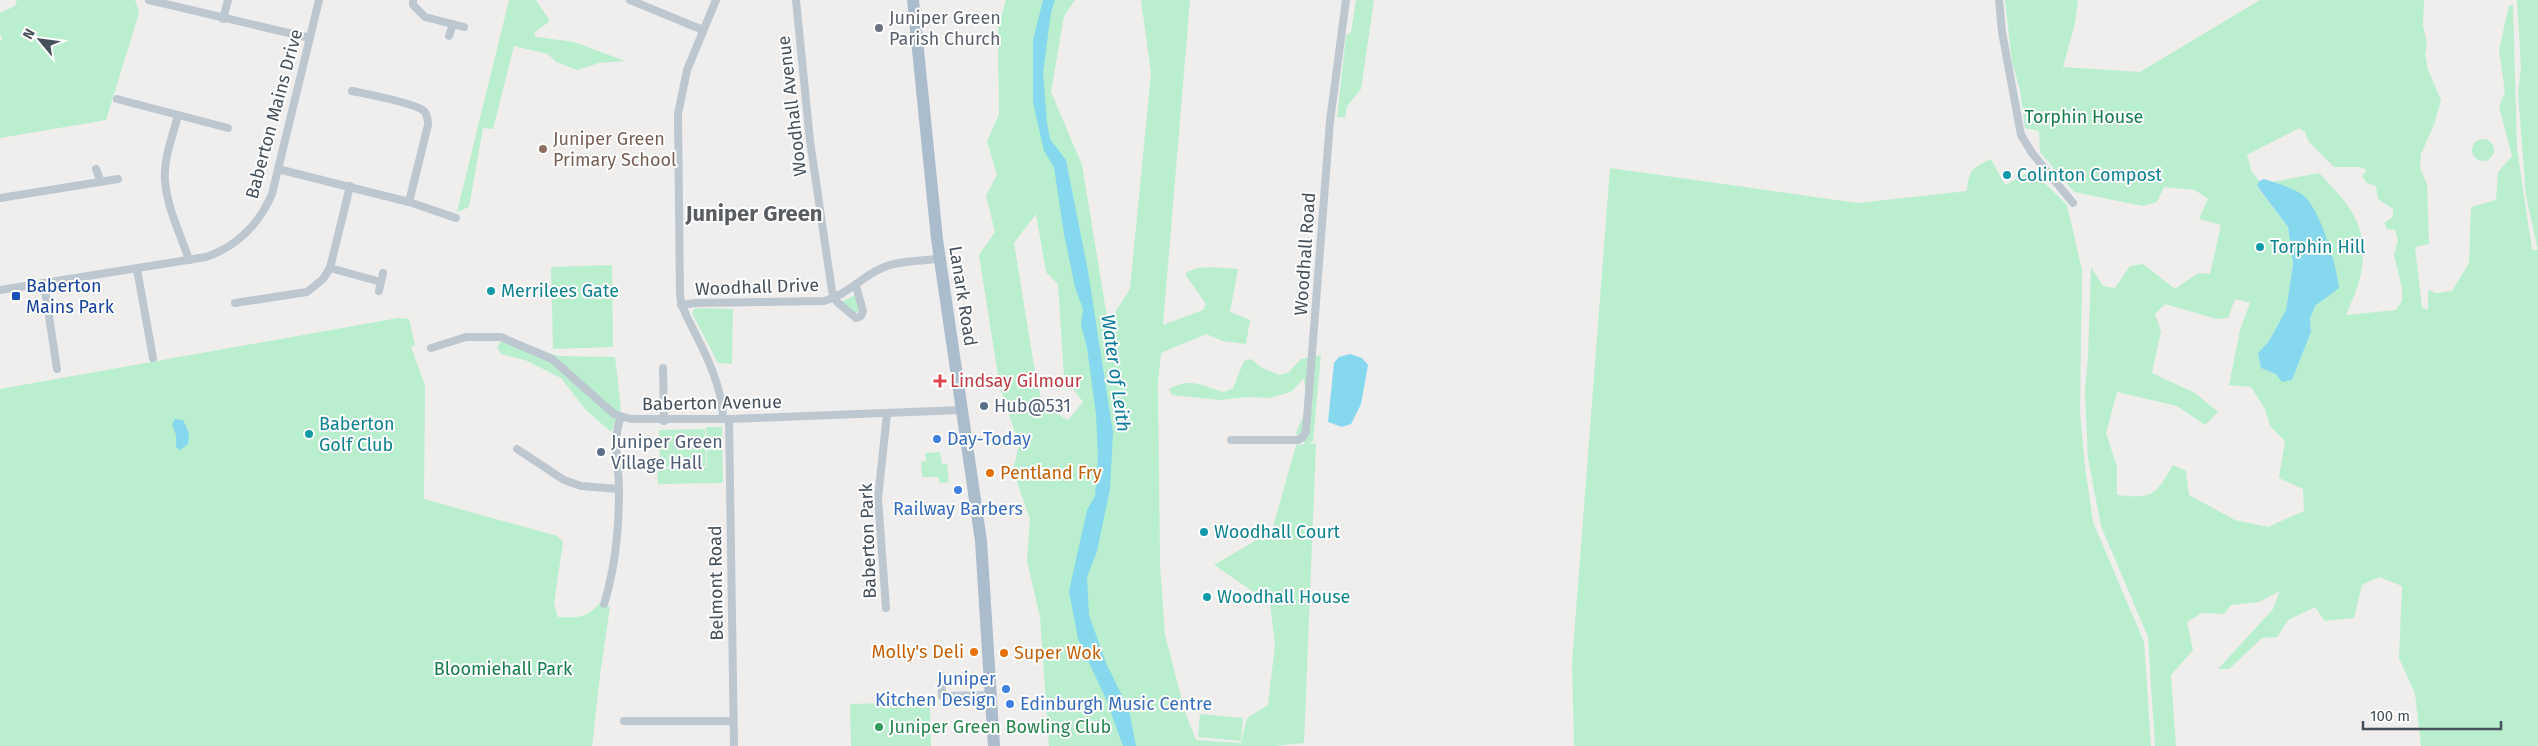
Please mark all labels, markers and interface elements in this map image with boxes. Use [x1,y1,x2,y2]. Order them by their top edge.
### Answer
place label: Juniper Green Parish Church [889,7,1001,50]
north arrow [15,15,65,65]
marker: Juniper Green Parish Church [873,22,885,34]
text: N [19,26,39,42]
street label: Baberton Mains Drive [241,27,307,201]
street label: Woodhall Avenue [772,34,812,178]
park label: Torphin House [2025,106,2143,128]
place label: Juniper Green Primary School [553,128,676,171]
marker: Juniper Green Primary School [537,143,549,155]
place label: Colinton Compost [2017,164,2162,186]
marker: Colinton Compost [2001,169,2013,181]
street label: Woodhall Road [1290,192,1320,316]
district label: Juniper Green [684,200,823,227]
place label: Torphin Hill [2270,236,2365,258]
marker: Torphin Hill [2254,241,2266,253]
street label: Lanark Road [944,244,982,348]
street label: Woodhall Drive [695,274,819,300]
place label: Baberton Mains Park [26,275,115,318]
place label: Merrilees Gate [501,280,619,302]
marker: Merrilees Gate [485,285,497,297]
marker: Baberton Mains Park [10,290,22,302]
water label: Water of Leith [1096,313,1136,433]
place label: Lindsay Gilmour [950,370,1082,392]
marker: Lindsay Gilmour [934,375,946,387]
street label: Baberton Avenue [642,391,782,415]
place label: Hub@531 [994,395,1071,417]
marker: Hub@531 [978,400,990,412]
place label: Baberton Golf Club [319,413,394,456]
marker: Baberton Golf Club [303,428,315,440]
place label: Day-Today [947,428,1031,450]
place label: Juniper Green Village Hall [611,431,723,474]
marker: Day-Today [931,433,943,445]
marker: Juniper Green Village Hall [595,446,607,458]
place label: Pentland Fry [1000,462,1102,484]
marker: Pentland Fry [984,467,996,479]
street label: Baberton Park [855,482,881,599]
marker: Railway Barbers [952,484,964,496]
place label: Railway Barbers [893,498,1023,520]
place label: Woodhall Court [1214,521,1341,543]
street label: Belmont Road [704,525,728,641]
marker: Woodhall Court [1198,526,1210,538]
place label: Woodhall House [1217,586,1350,608]
marker: Woodhall House [1201,591,1213,603]
place label: Molly's Deli [872,641,964,663]
place label: Super Wok [1014,642,1102,664]
marker: Molly's Deli [968,646,980,658]
marker: Super Wok [998,647,1010,659]
park label: Bloomiehall Park [434,658,573,680]
place label: Juniper Kitchen Design [875,668,996,711]
marker: Juniper Kitchen Design [1000,683,1012,695]
place label: Edinburgh Music Centre [1020,693,1212,715]
marker: Edinburgh Music Centre [1004,698,1016,710]
scale bar [2363,698,2500,730]
text: 100 m [2370,707,2410,725]
place label: Juniper Green Bowling Club [889,716,1111,738]
marker: Juniper Green Bowling Club [873,721,885,733]

